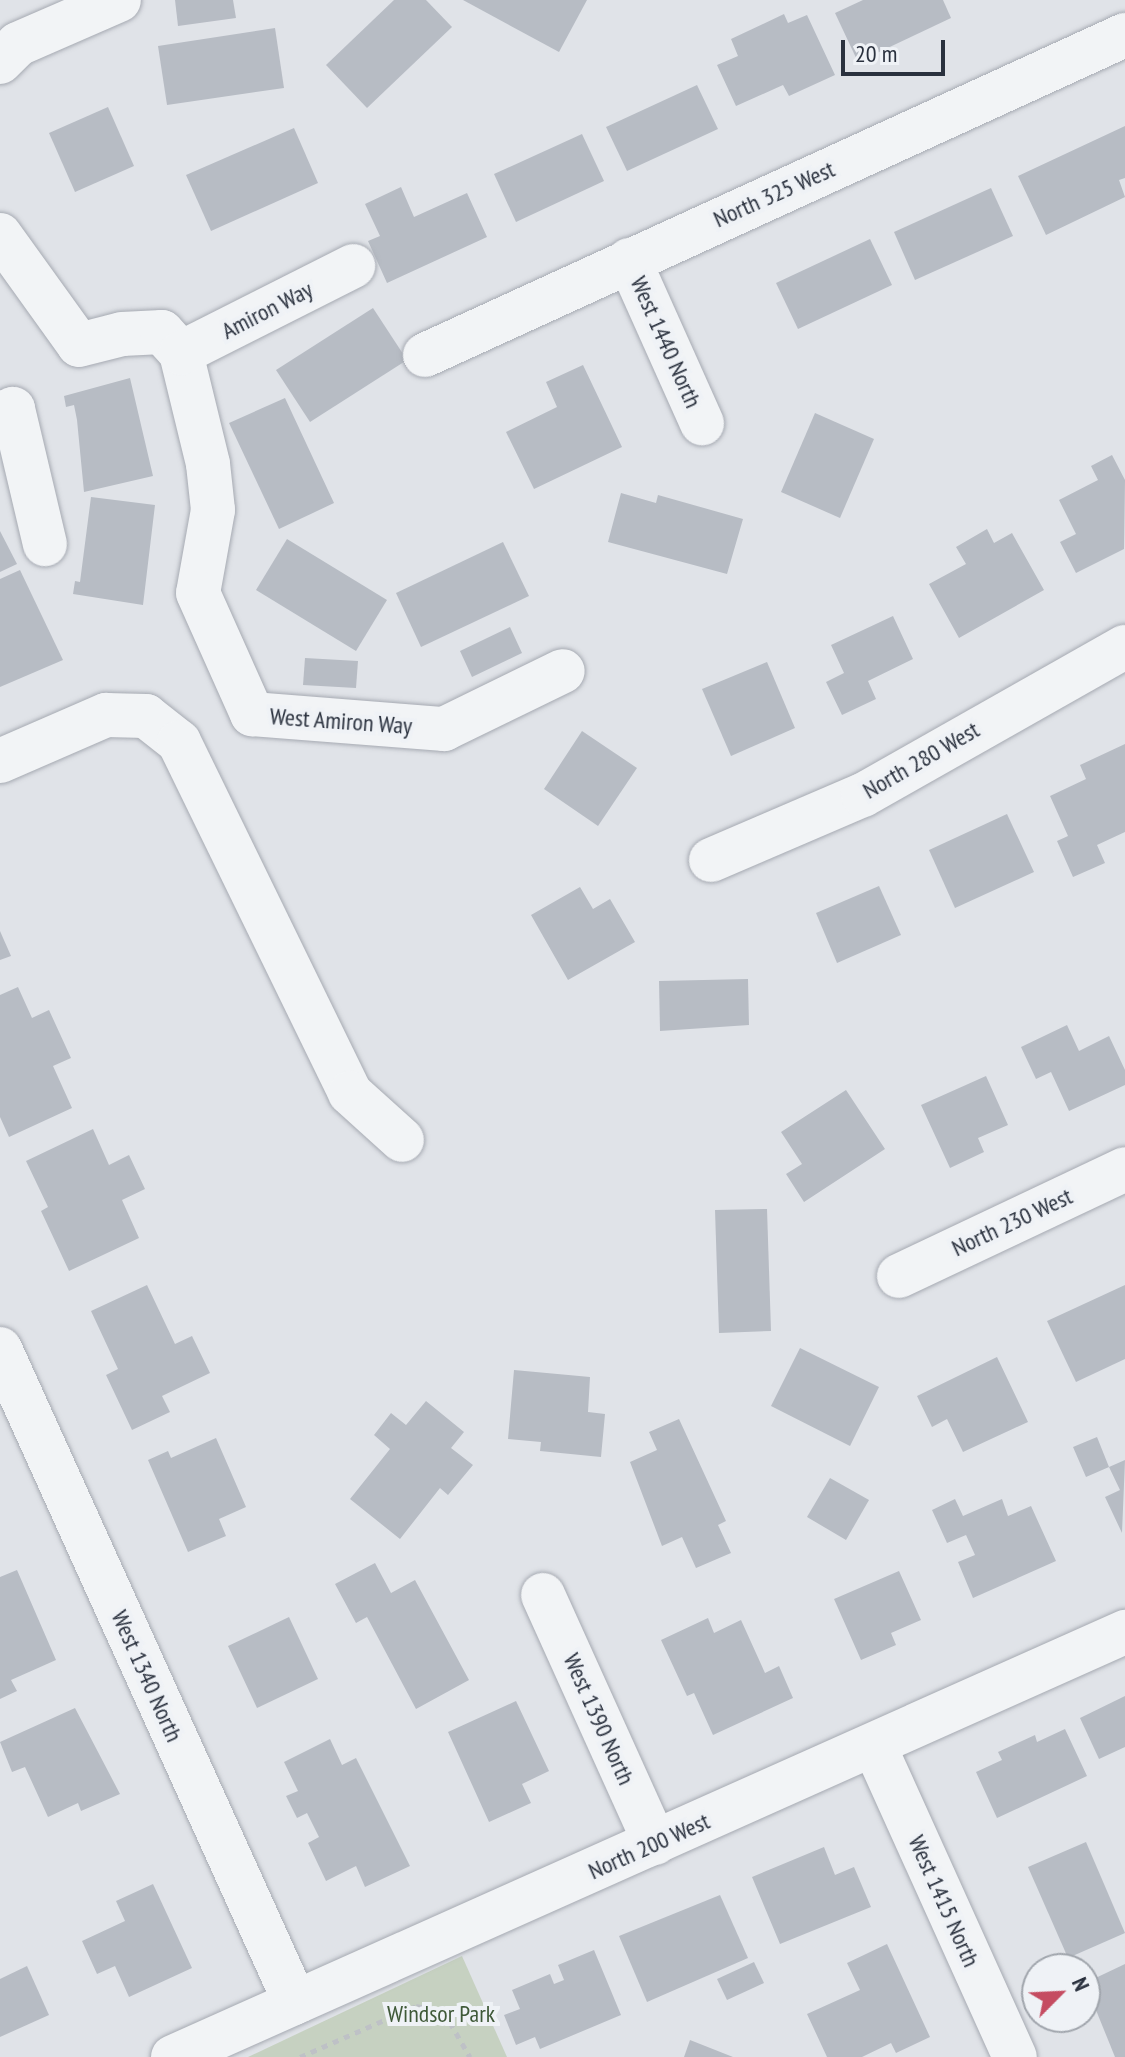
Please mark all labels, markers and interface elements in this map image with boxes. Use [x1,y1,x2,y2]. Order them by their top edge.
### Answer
scale bar [845,24,949,74]
text: 20 m [855,38,897,69]
street label: North 325 West [709,154,839,234]
street label: West 1440 North [624,272,708,412]
street label: Amiron Way [216,275,318,345]
street label: West Amiron Way [268,702,414,740]
street label: North 280 West [857,715,985,805]
street label: North 230 West [947,1181,1077,1263]
street label: West 1340 North [105,1606,189,1746]
street label: West 1390 North [557,1649,641,1789]
street label: North 200 West [584,1806,714,1886]
street label: West 1415 North [902,1831,986,1971]
north arrow [1021,1953,1101,2033]
text: N [1066,1973,1096,1995]
park label: Windsor Park [387,2000,495,2028]

